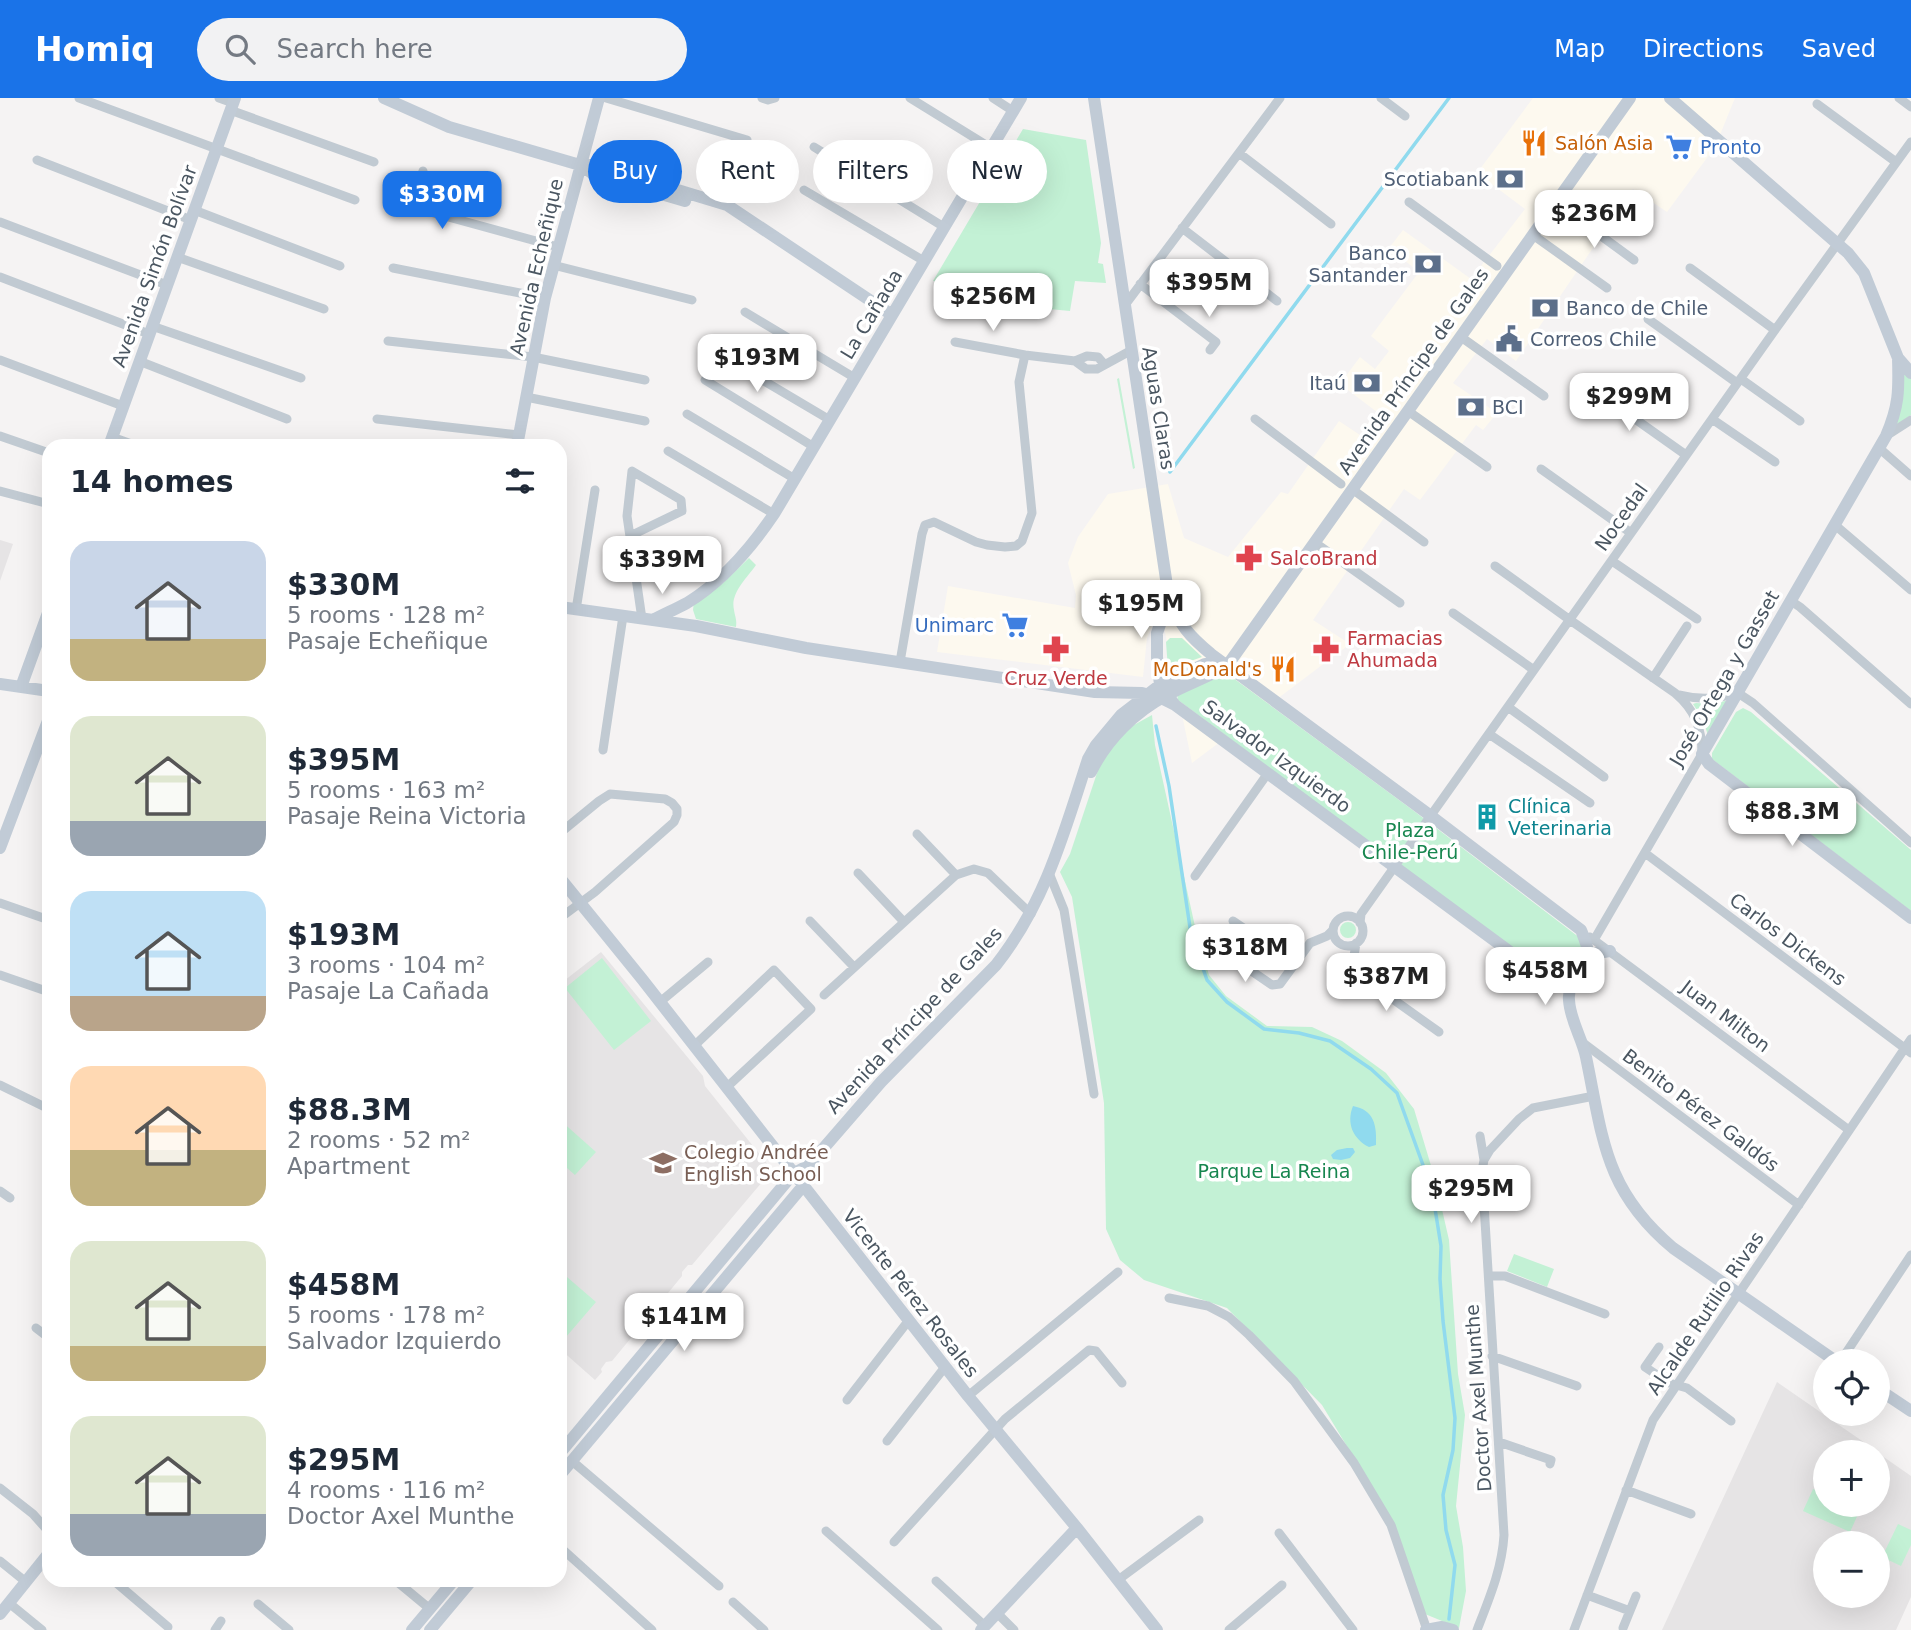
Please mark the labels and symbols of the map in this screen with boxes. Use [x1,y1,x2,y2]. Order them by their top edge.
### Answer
restaurant icon: Salón Asia [1519,128,1549,158]
place label: Salón Asia [1555,132,1654,154]
supermarket icon: Pronto [1664,132,1694,162]
place label: Pronto [1700,136,1761,158]
street label: Avenida Simón Bolívar [107,162,201,370]
bank icon: Scotiabank [1495,164,1525,194]
place label: Scotiabank [1384,168,1489,190]
pin: $330M [393,172,491,231]
street label: Avenida Echeñique [505,176,567,358]
pin: $236M [1545,190,1643,250]
place label: Banco Santander [1309,242,1407,286]
bank icon: Banco Santander [1413,249,1443,279]
pin: $395M [1160,260,1258,319]
street label: Avenida Príncipe de Gales [1333,264,1493,478]
street label: La Cañada [836,265,906,363]
pin: $256M [944,274,1042,333]
bank icon: Banco de Chile [1530,293,1560,323]
place label: Banco de Chile [1566,297,1708,319]
public building icon: Correos Chile [1494,324,1524,354]
place label: Correos Chile [1530,328,1657,350]
pin: $193M [708,334,806,394]
street label: Aguas Claras [1138,345,1180,471]
bank icon: Itaú [1352,368,1382,398]
place label: Itaú [1309,372,1346,394]
pin: $299M [1580,374,1678,433]
bank icon: BCI [1456,392,1486,422]
place label: BCI [1492,396,1524,418]
street label: Nocedal [1590,479,1652,555]
pin: $339M [613,536,711,596]
pharmacy icon: SalcoBrand [1234,543,1264,573]
place label: SalcoBrand [1270,547,1378,569]
pin: $195M [1092,580,1190,640]
street label: José Ortega y Gasset [1664,586,1783,771]
supermarket icon: Unimarc [1000,610,1030,640]
place label: Unimarc [915,614,994,636]
place label: Farmacias Ahumada [1347,627,1443,671]
pharmacy icon: Cruz Verde [1041,634,1071,664]
pharmacy icon: Farmacias Ahumada [1311,634,1341,664]
restaurant icon: McDonald's [1268,654,1298,684]
place label: McDonald's [1153,658,1262,680]
place label: Cruz Verde [1004,667,1108,689]
street label: Salvador Izquierdo [1199,695,1355,817]
pin: $88.3M [1735,788,1849,848]
place label: Clínica Veterinaria [1508,795,1612,839]
building icon: Clínica Veterinaria [1472,802,1502,832]
park label: Plaza Chile-Perú [1362,819,1458,863]
street label: Carlos Dickens [1726,888,1850,990]
street label: Avenida Príncipe de Gales [822,922,1006,1118]
pin: $318M [1196,924,1294,984]
pin: $458M [1496,948,1594,1007]
pin: $387M [1337,954,1435,1013]
street label: Juan Milton [1676,975,1775,1057]
street label: Benito Pérez Galdós [1619,1044,1783,1176]
place label: Colegio Andrée English School [684,1141,829,1185]
school or university icon: Colegio Andrée English School [648,1148,678,1178]
park label: Parque La Reina [1198,1160,1350,1182]
pin: $295M [1422,1166,1520,1225]
street label: Vicente Pérez Rosales [839,1205,983,1381]
street label: Alcalde Rutilio Rivas [1642,1227,1768,1399]
pin: $141M [635,1294,733,1353]
street label: Doctor Axel Munthe [1460,1303,1496,1493]

